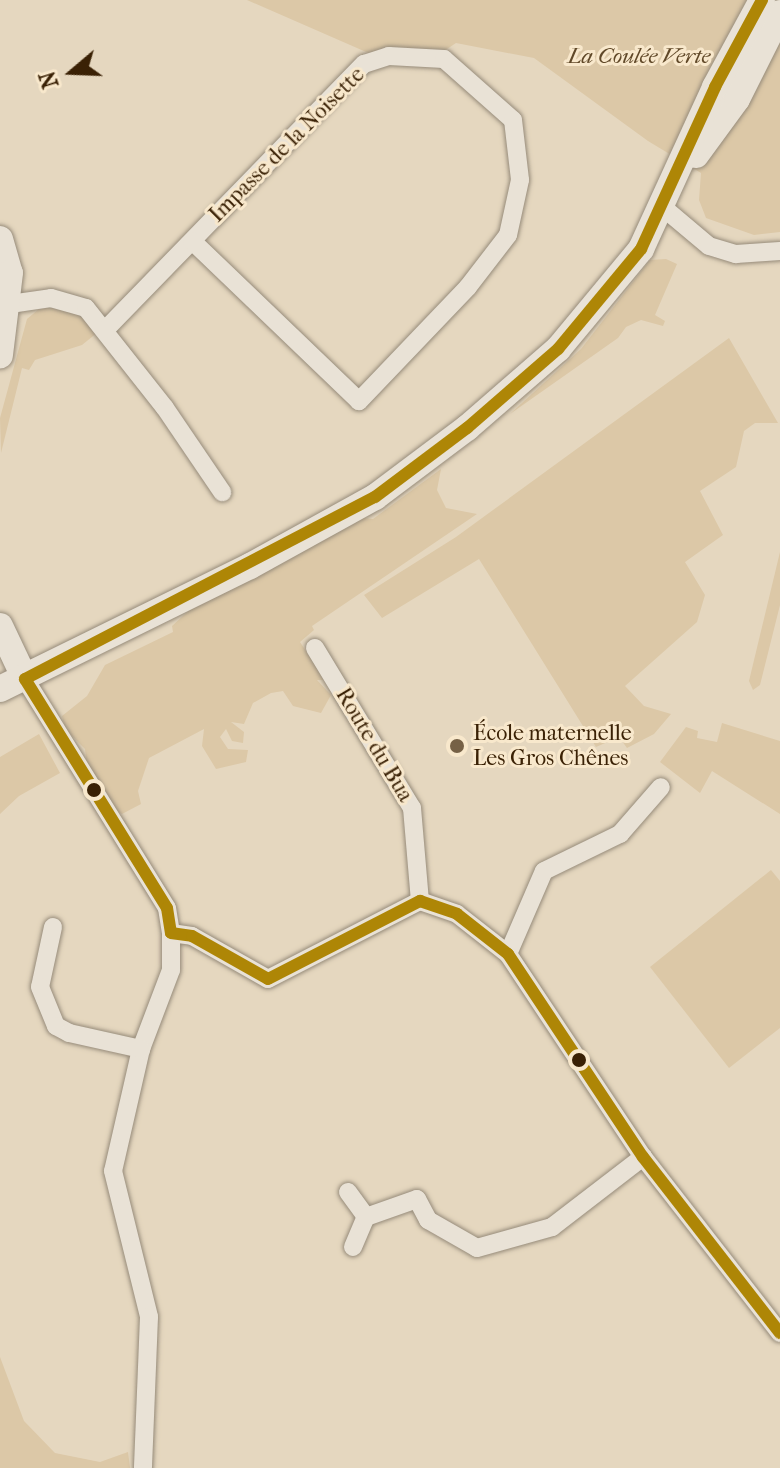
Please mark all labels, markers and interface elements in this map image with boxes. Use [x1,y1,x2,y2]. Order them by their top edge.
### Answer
north arrow [32,32,112,112]
park label: La Coulée Verte [568,44,710,70]
street label: Impasse de la Noisette [204,62,370,228]
text: N [34,68,64,92]
street label: Route du Bua [330,683,418,807]
place label: École maternelle Les Gros Chênes [473,720,632,772]
marker: École maternelle Les Gros Chênes [448,737,466,755]
unlabelled marker [86,782,102,798]
unlabelled marker [571,1052,587,1068]

